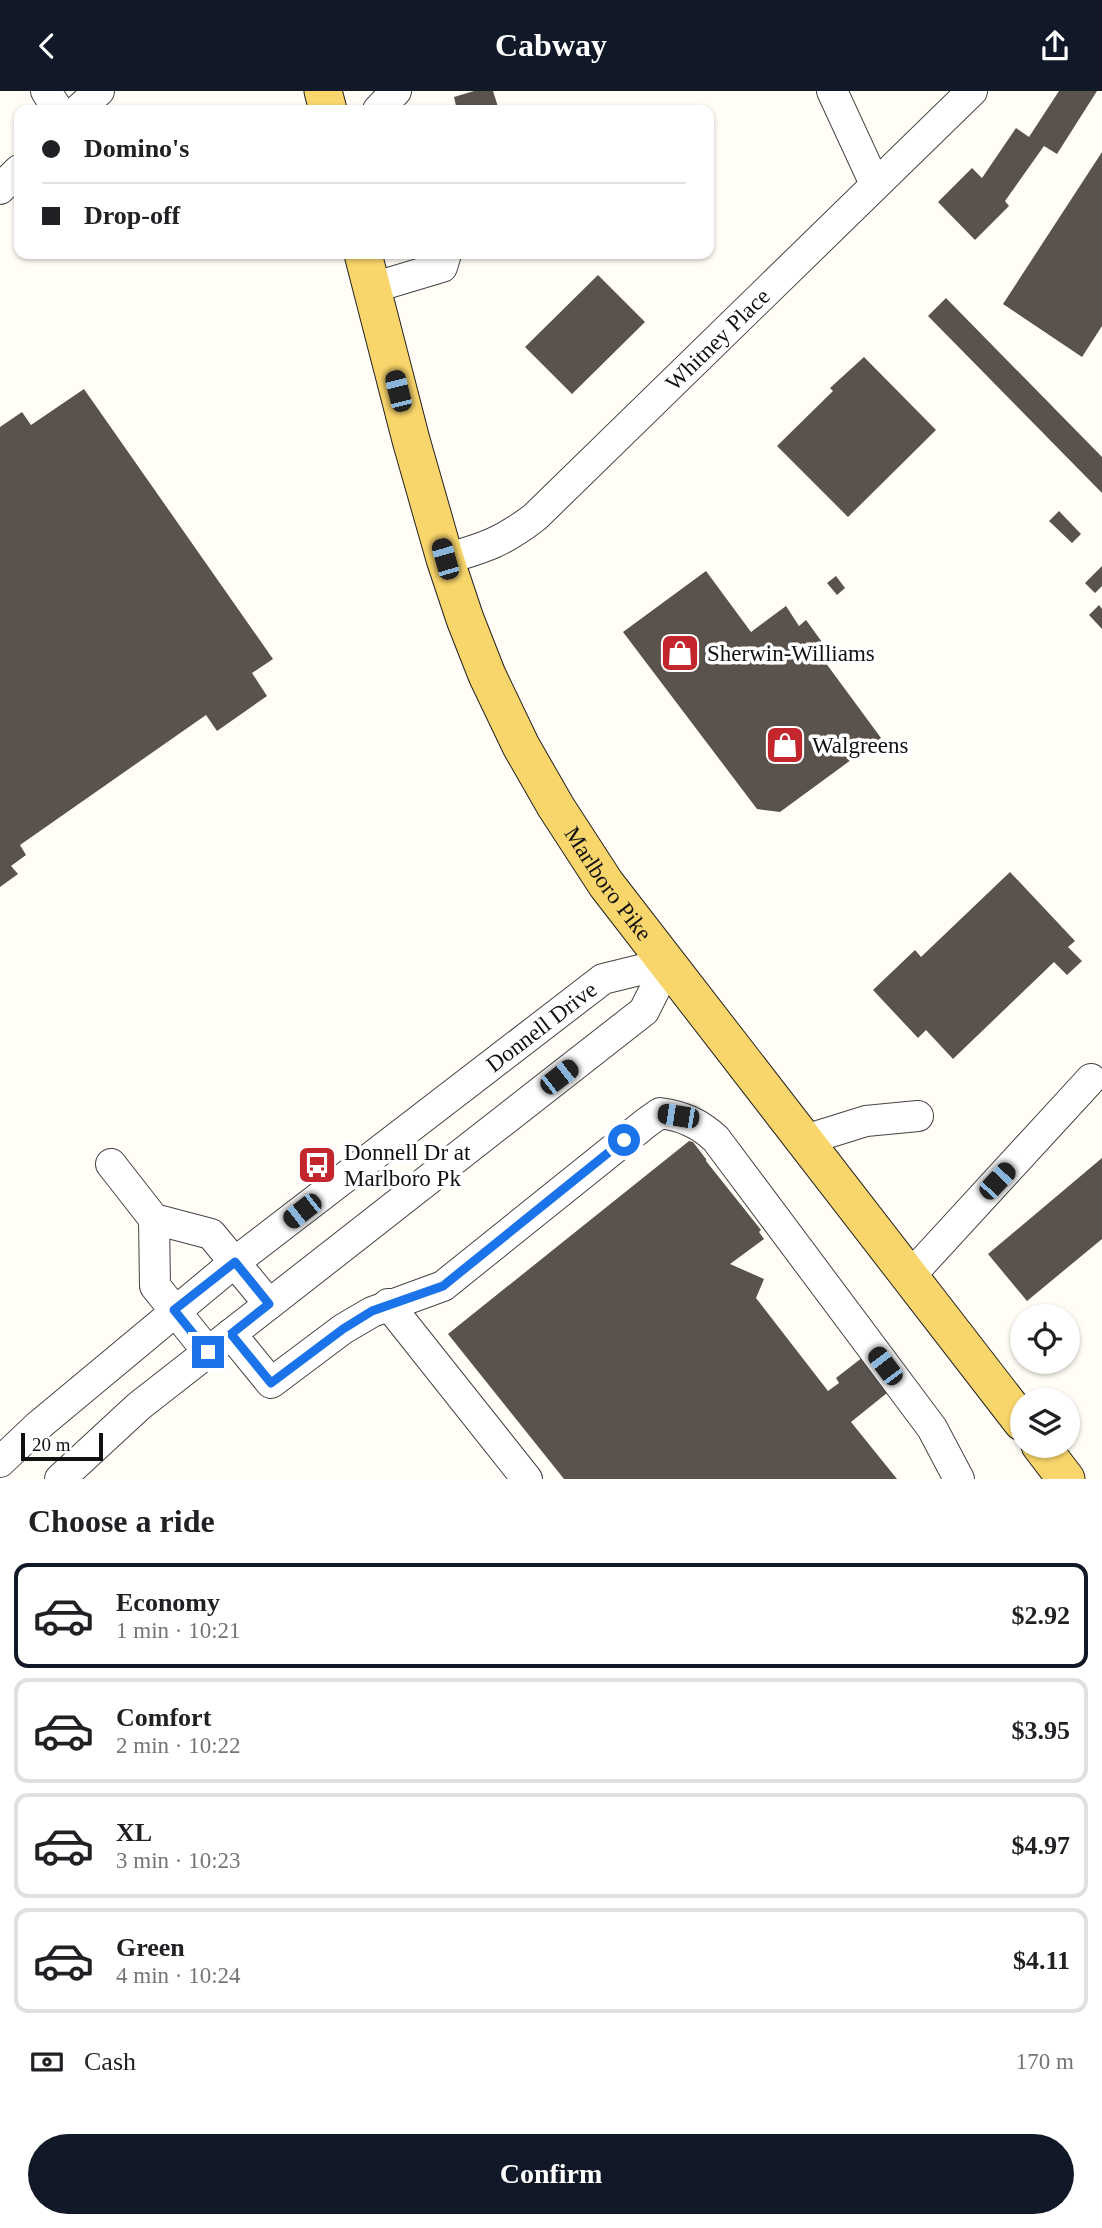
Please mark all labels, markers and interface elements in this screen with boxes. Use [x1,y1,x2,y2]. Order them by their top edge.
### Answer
icon: back [28,27,66,65]
text: Cabway [495,27,607,63]
icon: share [1036,27,1074,65]
text: Domino's [84,134,189,163]
text: Drop-off [84,201,180,230]
street label: Whitney Place [661,283,775,395]
car [383,368,414,414]
car [430,536,461,582]
shop icon: Sherwin-Williams [659,632,701,674]
place label: Sherwin-Williams [707,641,875,666]
shop icon: Walgreens [764,724,806,766]
place label: Walgreens [812,733,909,758]
street label: Marlboro Pike [559,822,657,945]
street label: Donnell Drive [481,977,602,1077]
car [536,1056,583,1098]
car [656,1102,701,1130]
route start [608,1124,640,1156]
place label: Donnell Dr at Marlboro Pk [344,1140,471,1191]
bus stop icon: Donnell Dr at Marlboro Pk [296,1144,338,1186]
car [975,1158,1020,1204]
car [279,1190,326,1232]
map controls [1010,1304,1080,1458]
button: locate [1010,1304,1080,1374]
route end [192,1336,224,1368]
car [864,1343,907,1389]
button: layers [1010,1388,1080,1458]
scale bar [21,1430,103,1462]
text: 20 m [32,1434,71,1455]
text: Choose a ride [28,1503,215,1539]
icon: car [32,1584,95,1647]
text: Economy [116,1588,220,1617]
text: $2.92 [1012,1601,1070,1630]
text: 1 min · 10:21 [116,1618,241,1643]
icon: car [32,1699,95,1762]
text: Comfort [116,1703,211,1732]
text: $3.95 [1012,1716,1070,1745]
text: 2 min · 10:22 [116,1733,241,1758]
icon: car [32,1814,95,1877]
text: XL [116,1818,152,1847]
text: $4.97 [1012,1831,1070,1860]
text: 3 min · 10:23 [116,1848,241,1873]
icon: car [32,1929,95,1992]
text: Green [116,1933,185,1962]
text: $4.11 [1013,1946,1070,1975]
text: 4 min · 10:24 [116,1963,241,1988]
icon: cash [28,2043,66,2081]
text: Cash [84,2047,136,2076]
text: 170 m [1016,2049,1074,2074]
button: Confirm [28,2134,1074,2214]

